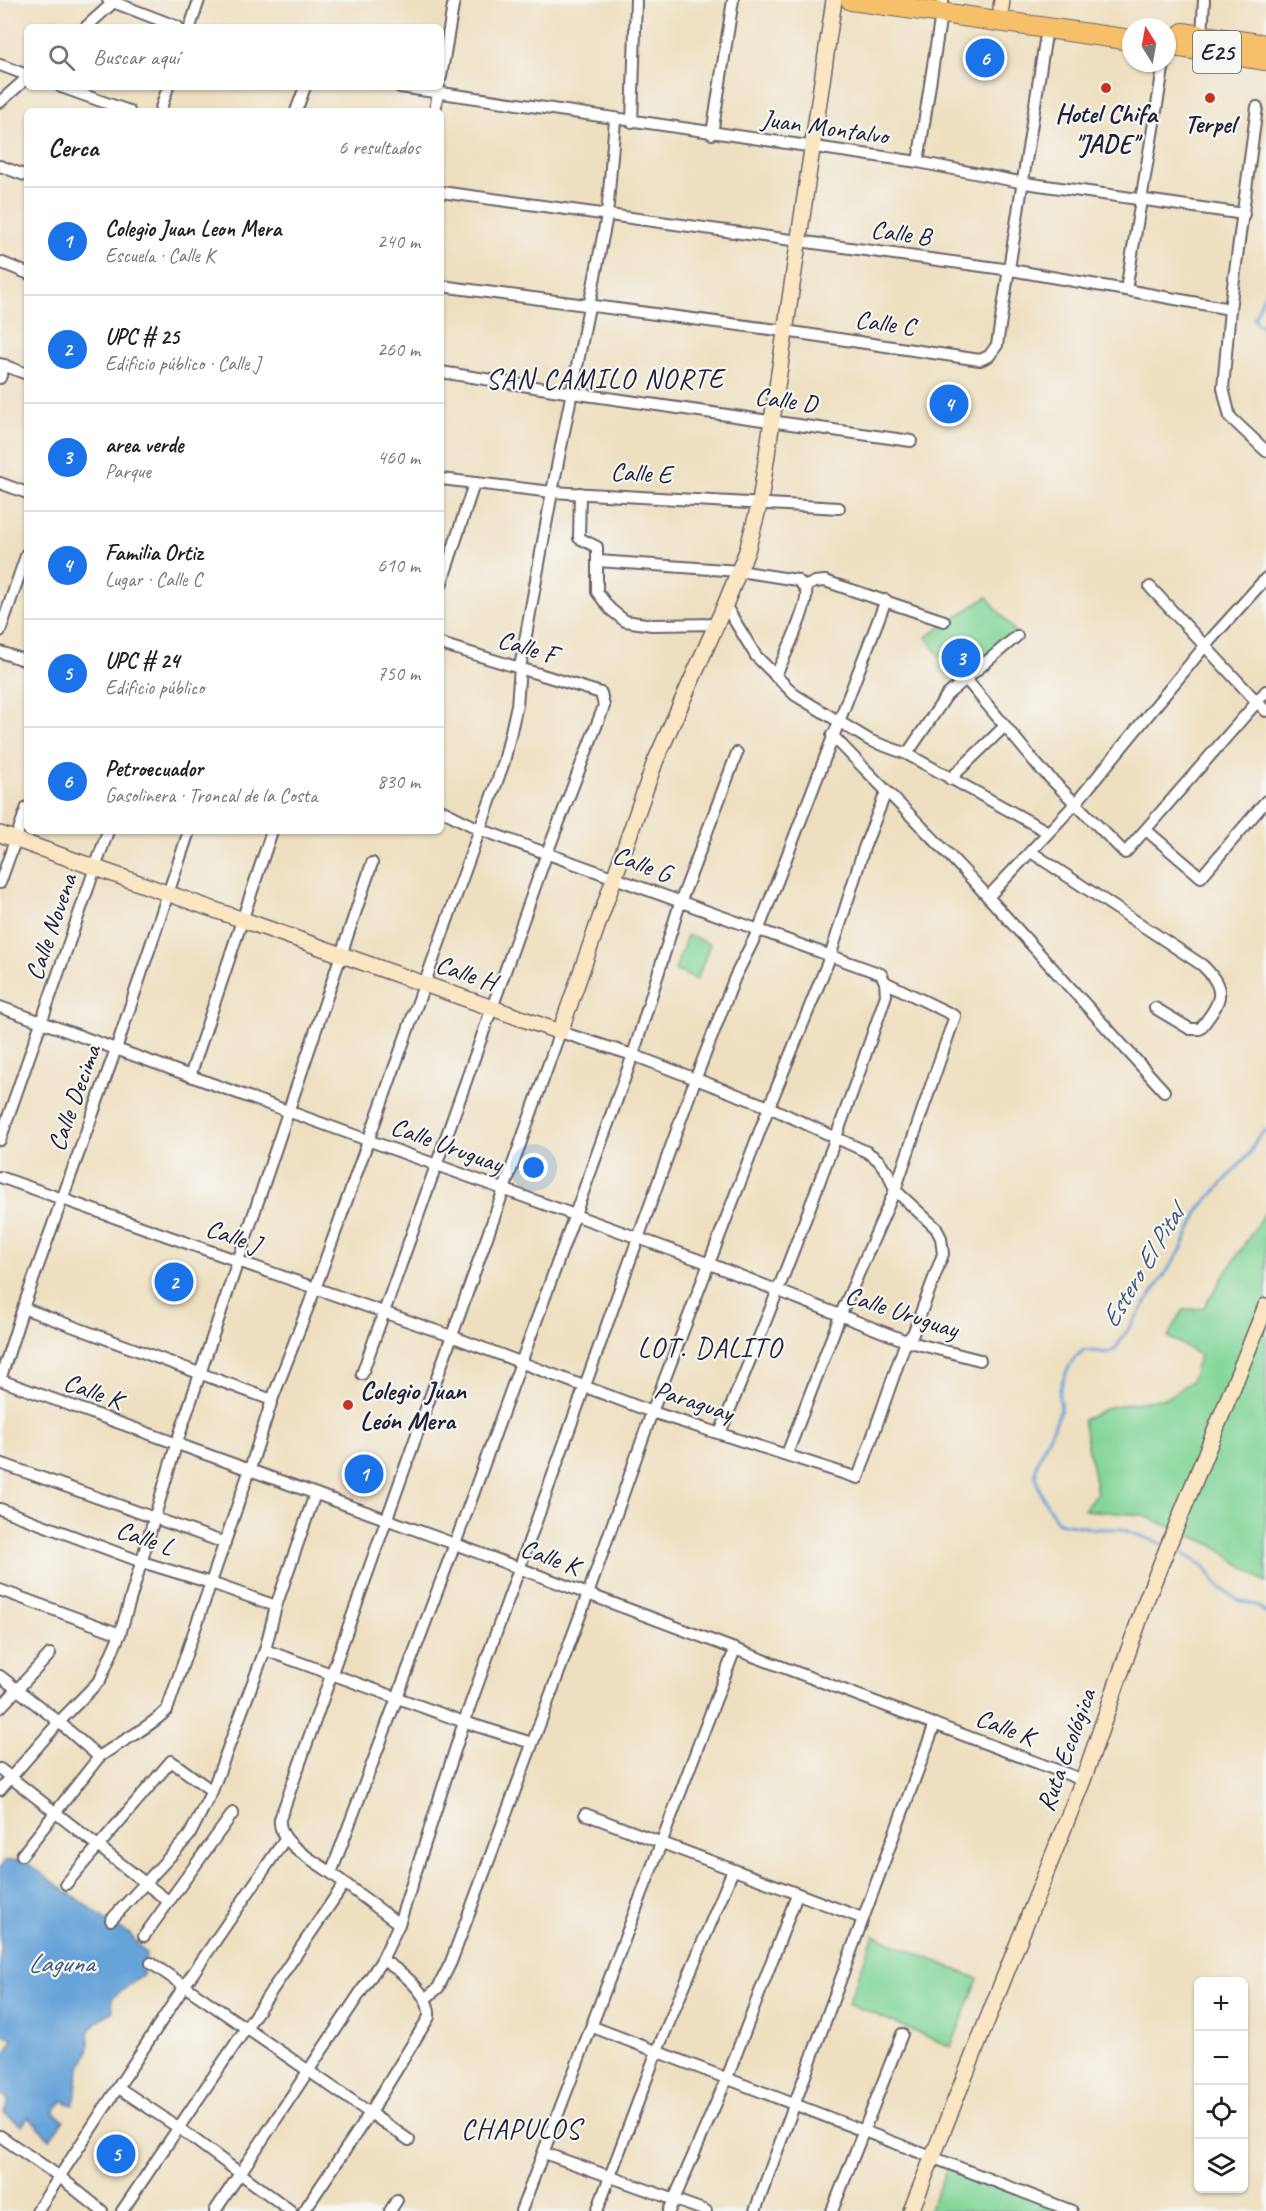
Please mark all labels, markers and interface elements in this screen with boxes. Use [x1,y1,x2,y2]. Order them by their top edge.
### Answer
north arrow [1122,18,1176,72]
search box [24,24,444,90]
road number: E25 [1193,31,1241,73]
pin: 6 [966,36,1004,80]
icon: search [45,41,78,74]
text: Buscar aquí [93,43,179,71]
marker: Hotel Chifa "JADE" [1099,81,1113,95]
marker: Terpel [1203,91,1217,105]
place label: Hotel Chifa "JADE" [1055,97,1159,160]
street label: Juan Montalvo [758,102,893,153]
place label: Terpel [1185,107,1241,140]
text: Cerca [48,131,98,164]
text: 6 resultados [338,135,420,160]
street label: Calle B [869,212,935,254]
text: Colegio Juan Leon Mera [105,215,281,243]
text: 1 [63,229,72,254]
text: 240 m [377,229,420,254]
text: Escuela · Calle K [105,243,214,268]
street label: Calle C [853,303,920,344]
text: UPC # 25 [105,323,179,351]
text: 2 [63,337,72,362]
text: 260 m [377,337,420,362]
text: Edificio público · Calle J [105,351,260,376]
district label: SAN CAMILO NORTE [486,361,726,396]
street label: Calle D [753,379,821,421]
pin: 4 [930,382,968,426]
text: area verde [105,431,183,459]
text: 3 [63,445,72,470]
text: 460 m [377,445,420,470]
street label: Calle E [610,455,676,491]
text: Parque [105,459,151,484]
text: Familia Ortiz [105,539,202,567]
text: 4 [63,553,72,578]
text: 610 m [377,553,420,578]
text: Lugar · Calle C [105,567,202,592]
street label: Calle F [494,623,566,673]
pin: 3 [942,636,980,680]
text: UPC # 24 [105,647,179,675]
text: 5 [63,661,72,686]
text: 750 m [377,661,420,686]
text: Edificio público [105,675,204,700]
text: Petroecuador [105,755,203,783]
text: 6 [63,769,72,794]
text: 830 m [377,769,420,794]
text: Gasolinera · Troncal de la Costa [105,783,317,808]
street label: Calle G [608,838,679,891]
street label: Calle Novena [17,868,85,984]
street label: Calle H [431,947,505,1000]
street label: Calle Decima [40,1039,109,1155]
street label: Calle Uruguay [386,1110,510,1181]
your location [519,1153,548,1182]
water label: Estero El Pital [1093,1193,1196,1334]
street label: Calle J [202,1211,268,1262]
pin: 2 [154,1260,194,1304]
street label: Calle Uruguay [841,1278,965,1346]
district label: LOT. DALITO [638,1330,784,1365]
street label: Calle K [59,1365,131,1418]
street label: Paraguay [650,1373,740,1430]
place label: Colegio Juan León Mera [360,1374,467,1437]
marker: Colegio Juan León Mera [341,1398,355,1412]
pin: 1 [344,1452,384,1496]
street label: Calle L [112,1513,179,1563]
street label: Calle K [516,1531,588,1584]
street label: Ruta Ecológica [1029,1683,1104,1816]
street label: Calle K [971,1701,1043,1755]
water label: Laguna [28,1946,97,1980]
map controls [1194,1977,1248,2193]
button: + [1194,1977,1248,2031]
button: − [1194,2031,1248,2085]
button: locate [1194,2085,1248,2139]
district label: CHAPULOS [461,2111,585,2146]
pin: 5 [96,2132,136,2176]
button: layers [1194,2139,1248,2193]

